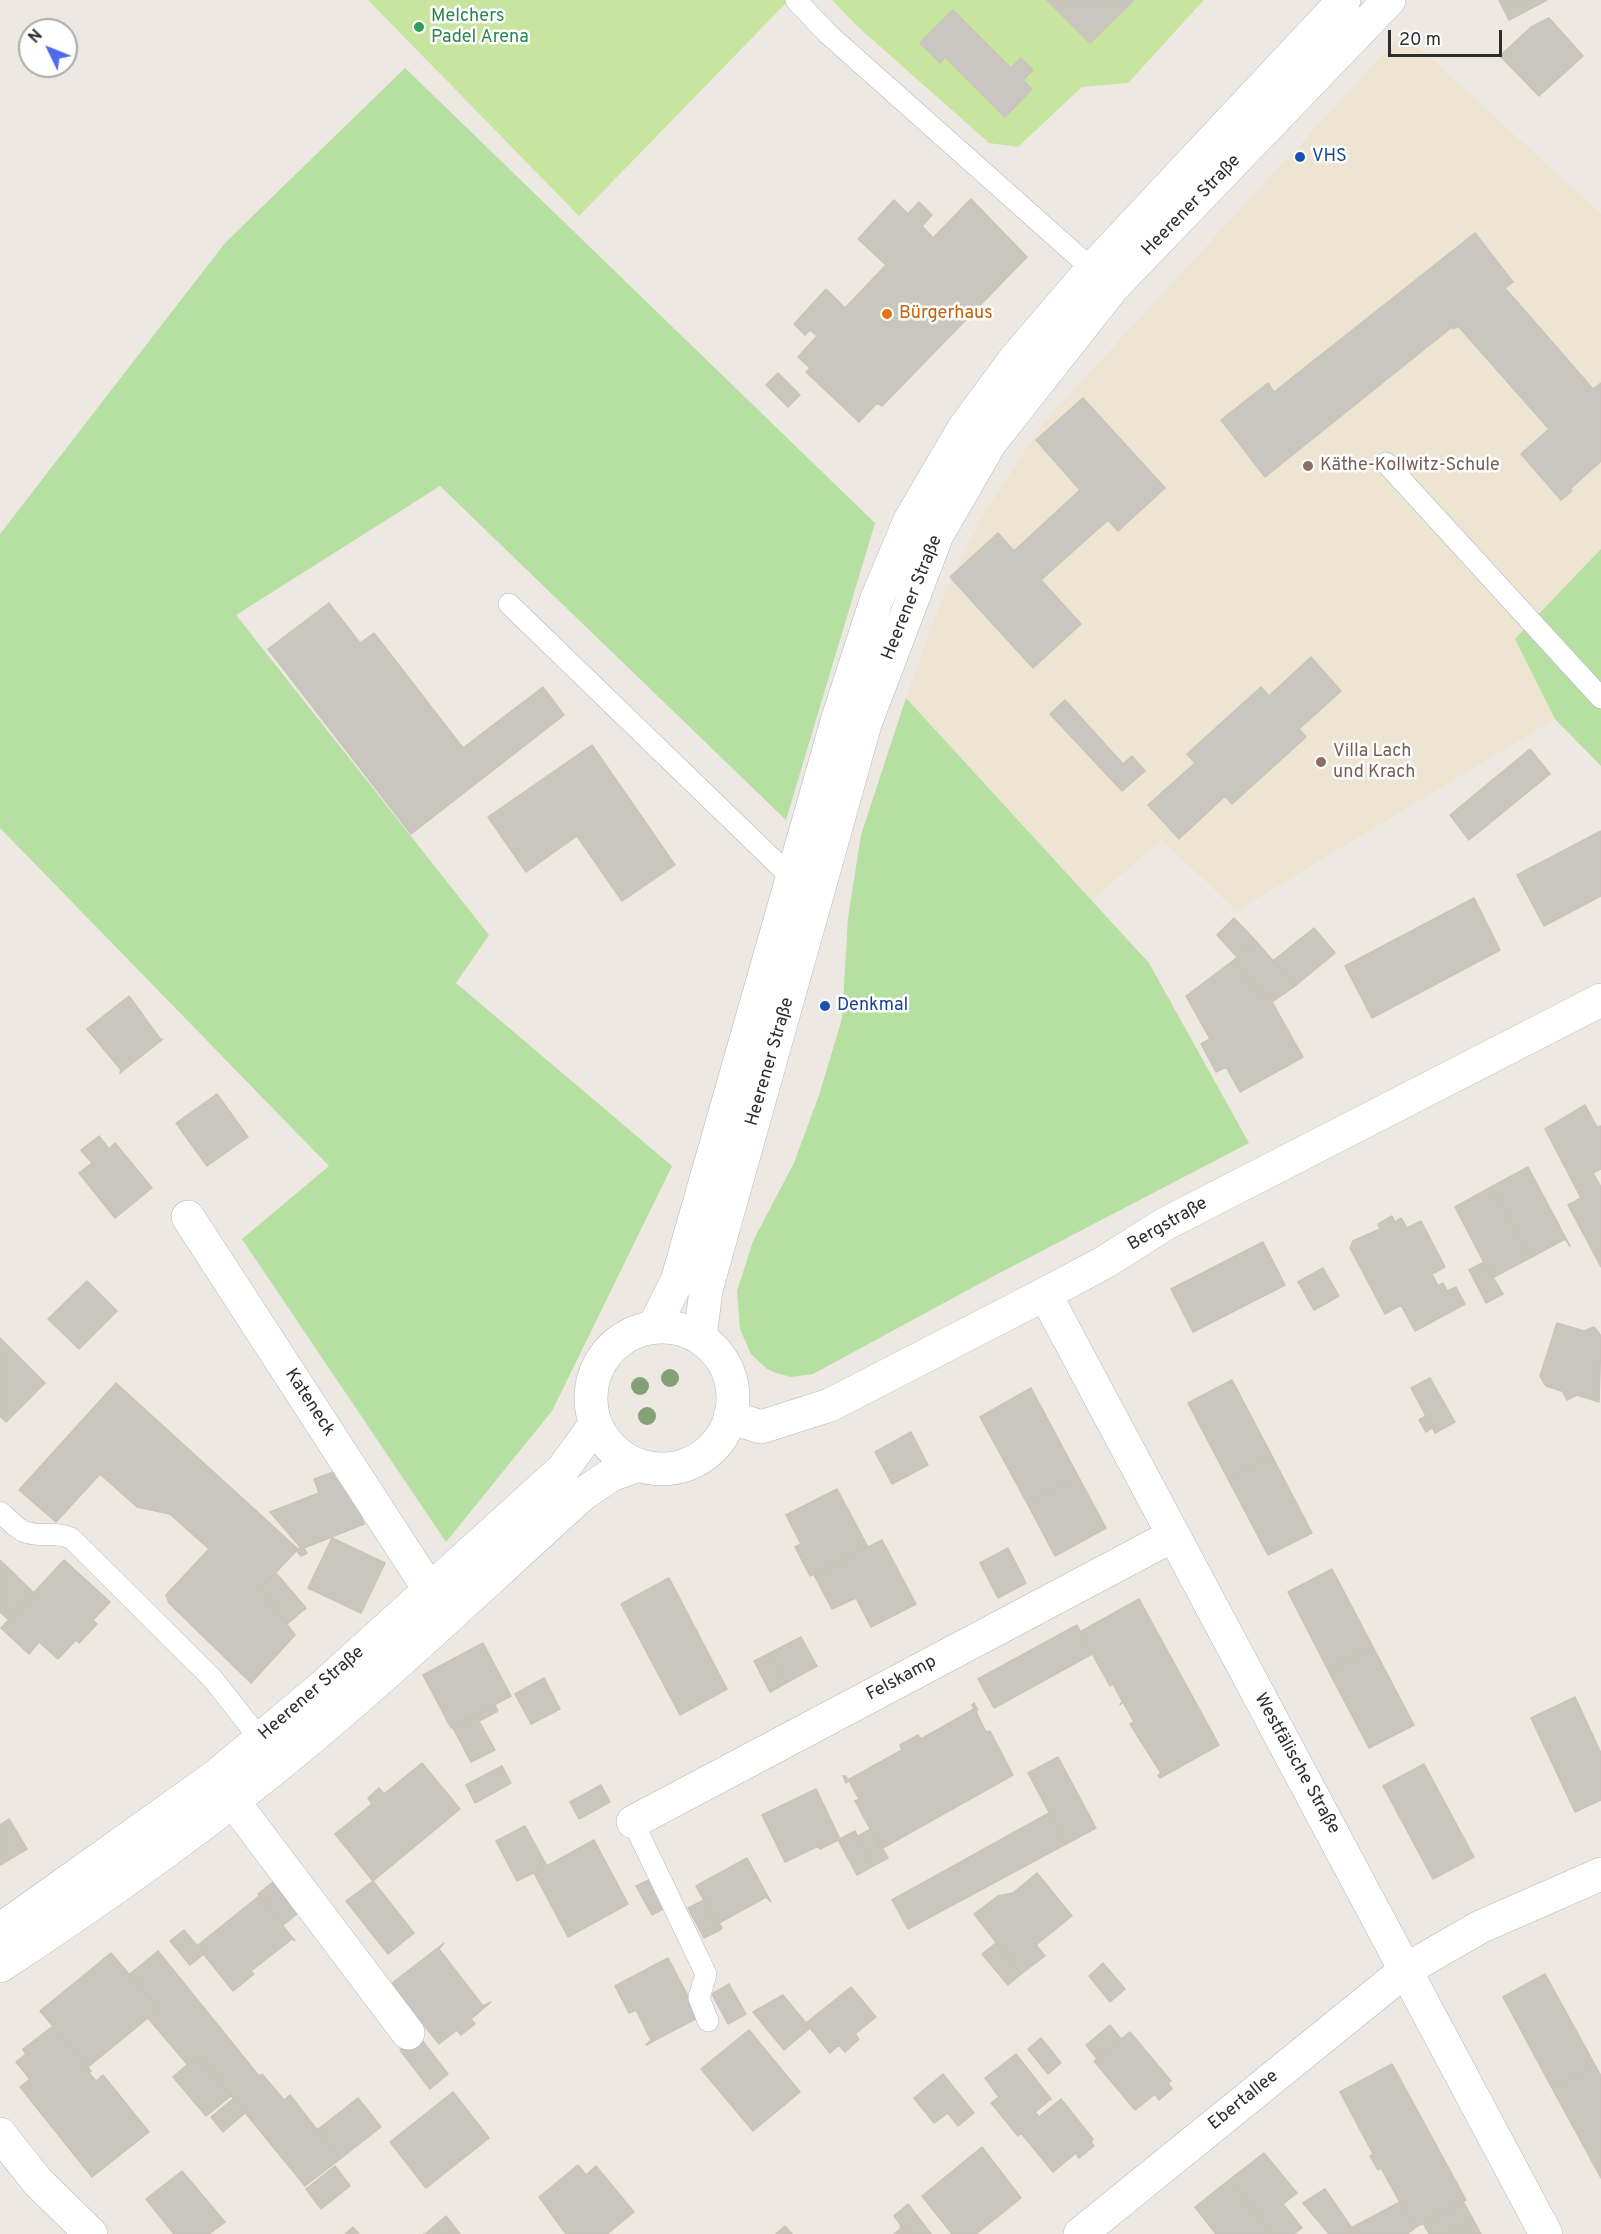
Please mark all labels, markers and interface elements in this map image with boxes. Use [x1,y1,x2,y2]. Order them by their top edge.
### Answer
place label: Melchers Padel Arena [431,6,529,48]
north arrow [18,18,78,78]
scale bar [1391,18,1505,56]
marker: Melchers Padel Arena [412,20,426,34]
text: N [25,26,48,48]
text: 20 m [1399,29,1441,52]
place label: VHS [1312,146,1347,168]
marker: VHS [1293,150,1307,164]
street label: Heerener Straße [1138,151,1246,261]
place label: Bürgerhaus [899,303,993,325]
marker: Bürgerhaus [880,307,894,321]
place label: Käthe-Kollwitz-Schule [1320,455,1500,477]
marker: Käthe-Kollwitz-Schule [1301,459,1315,473]
street label: Heerener Straße [878,532,948,664]
place label: Villa Lach und Krach [1333,741,1415,783]
marker: Villa Lach und Krach [1314,755,1328,769]
street label: Heerener Straße [742,995,800,1129]
place label: Denkmal [837,995,908,1017]
marker: Denkmal [818,999,832,1013]
street label: Bergstraße [1124,1193,1212,1257]
street label: Kateneck [279,1365,339,1441]
street label: Heerener Straße [255,1642,369,1746]
street label: Felskamp [863,1652,941,1706]
street label: Westfälische Straße [1248,1690,1344,1838]
street label: Ebertallee [1205,2066,1283,2136]

